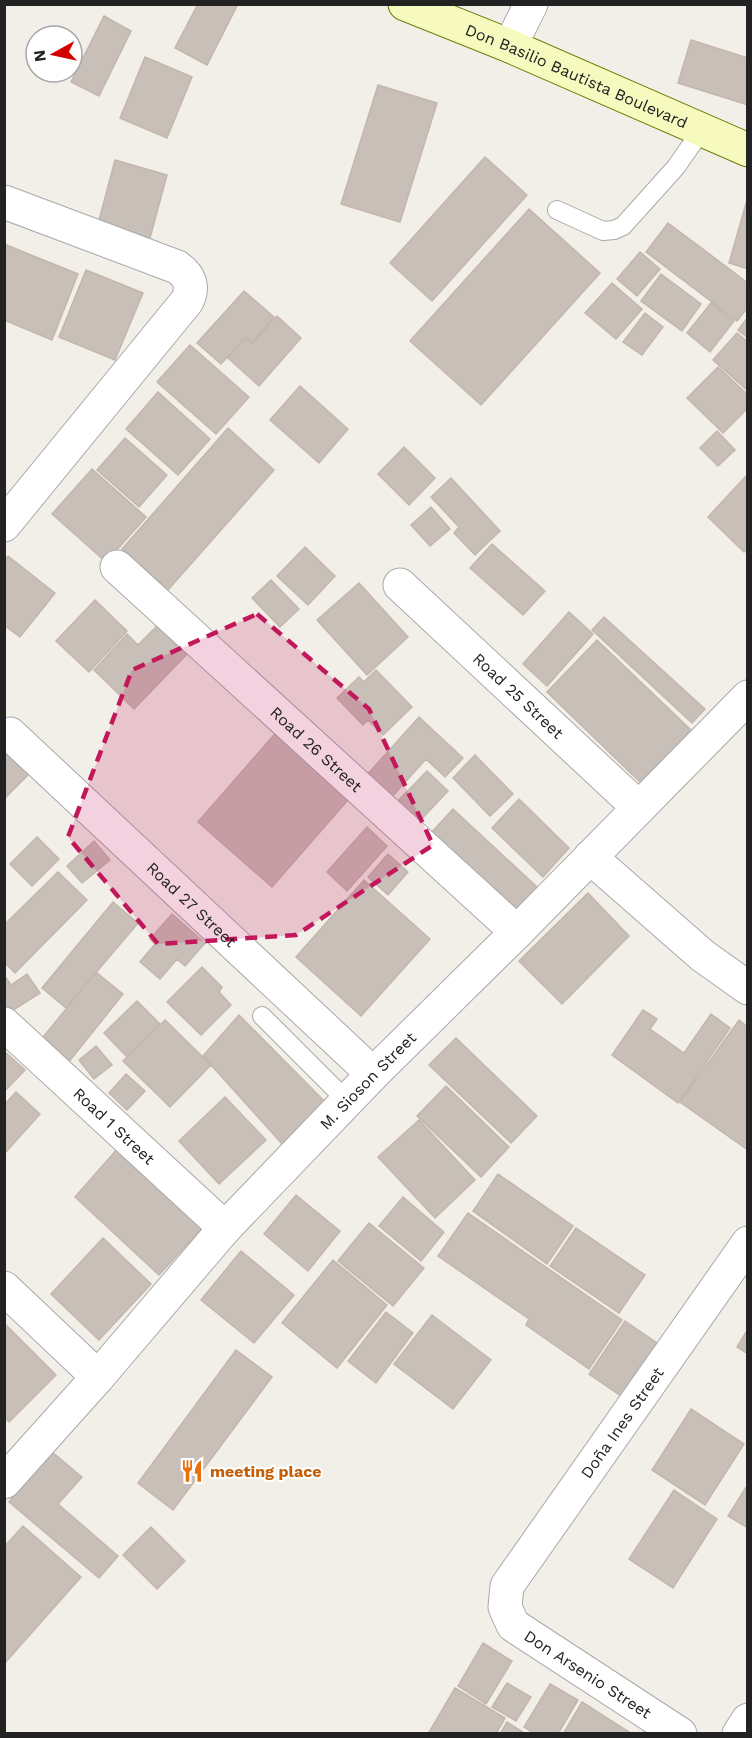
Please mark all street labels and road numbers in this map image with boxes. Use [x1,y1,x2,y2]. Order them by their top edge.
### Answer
street label: Don Basilio Bautista Boulevard [463,20,690,132]
street label: Road 25 Street [469,649,568,743]
street label: Road 26 Street [266,703,366,796]
street label: Road 27 Street [143,858,240,951]
street label: M. Sioson Street [316,1028,420,1133]
street label: Road 1 Street [69,1084,159,1169]
street label: Doña Ines Street [577,1363,668,1482]
street label: Don Arsenio Street [521,1626,655,1723]

